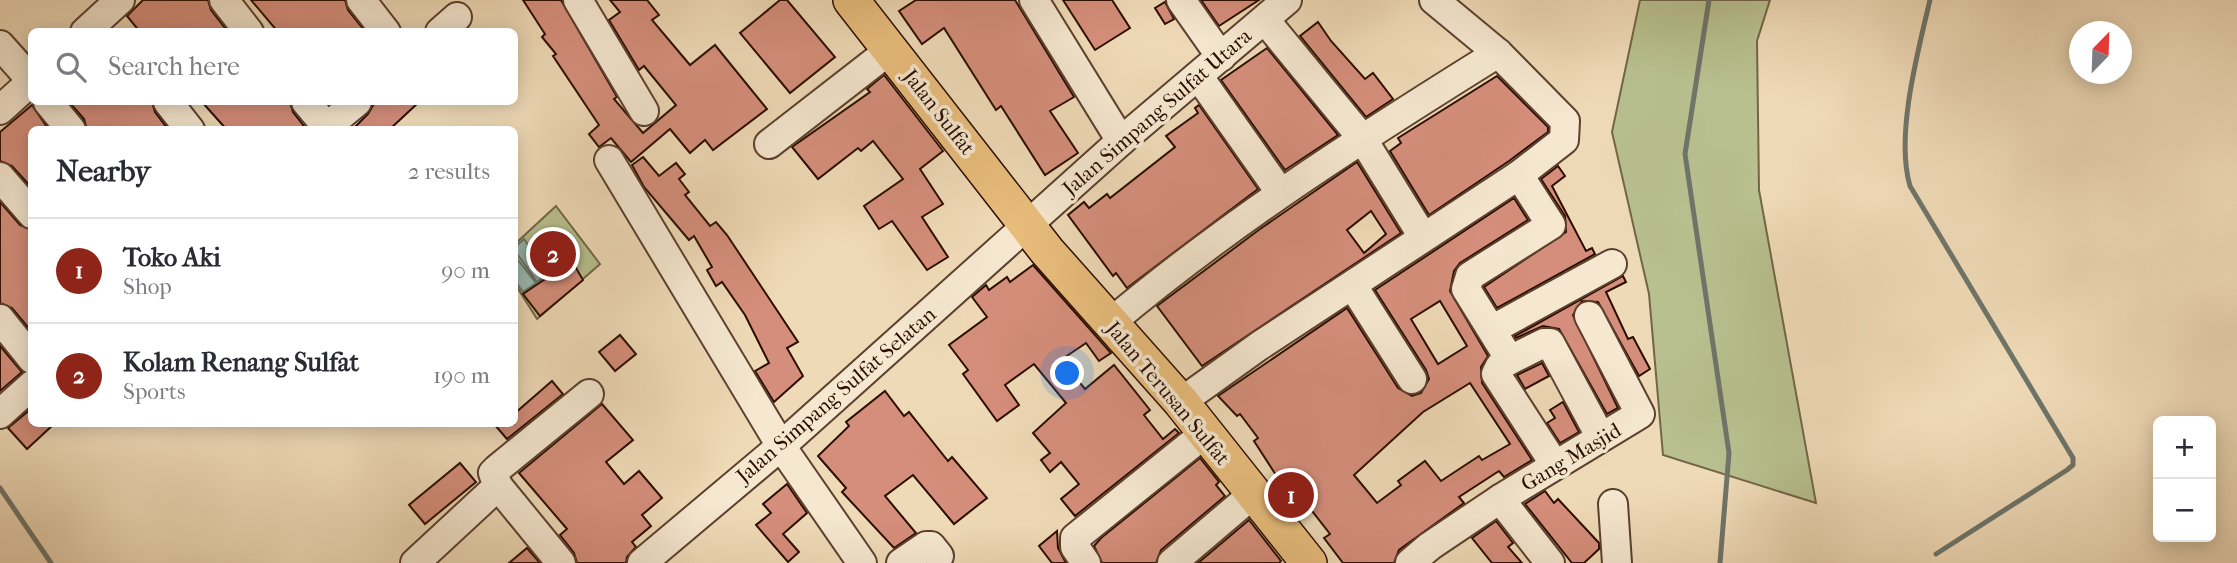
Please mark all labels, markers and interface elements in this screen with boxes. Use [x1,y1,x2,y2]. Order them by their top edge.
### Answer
north arrow [2069,21,2132,84]
street label: Jalan Simpang Sulfat Utara [1056,23,1256,202]
search box [28,28,518,105]
icon: search [52,48,90,86]
text: Search here [108,51,240,82]
street label: Jalan Sulfat [897,63,980,160]
text: Nearby [56,154,151,189]
text: 2 results [408,158,490,185]
pin: 2 [530,228,576,280]
text: Toko Aki [123,242,221,273]
text: 1 [75,257,83,284]
text: 90 m [441,257,490,284]
text: Shop [123,273,172,300]
street label: Jalan Simpang Sulfat Selatan [730,302,940,489]
street label: Jalan Terusan Sulfat [1100,315,1235,470]
text: Kolam Renang Sulfat [123,347,359,378]
your location [1050,356,1084,390]
text: 2 [73,362,85,389]
text: 190 m [433,362,490,389]
text: Sports [123,378,185,405]
map controls [2153,416,2216,542]
button: + [2153,416,2216,479]
street label: Gang Masjid [1517,418,1626,496]
pin: 1 [1268,469,1314,521]
button: − [2153,479,2216,542]

